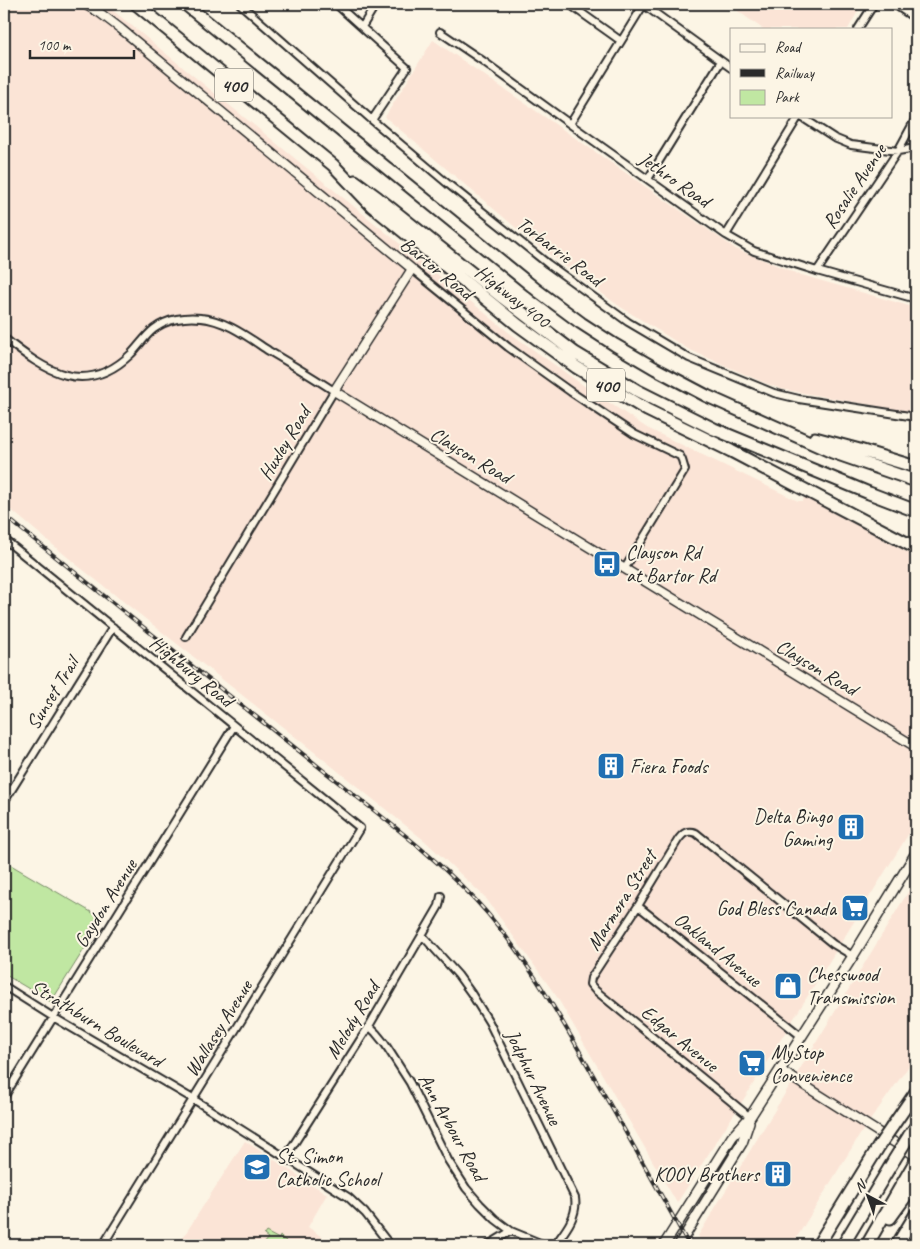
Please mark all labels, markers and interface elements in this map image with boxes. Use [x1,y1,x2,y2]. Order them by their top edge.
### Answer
scale bar [30,28,134,60]
legend [730,28,892,118]
text: 100 m [38,36,72,55]
text: Road [775,38,802,57]
text: Railway [775,64,816,83]
road number: 400 [215,68,253,102]
text: Park [775,88,800,107]
street label: Rosalie Avenue [817,138,893,233]
street label: Jethro Road [633,145,718,215]
street label: Torbarrie Road [512,211,610,294]
street label: Bartor Road [395,232,481,307]
street label: Highway 400 [470,259,557,335]
road number: 400 [587,368,625,402]
street label: Huxley Road [253,399,318,485]
street label: Clayson Road [426,421,519,491]
place label: Clayson Rd at Bartor Rd [626,540,719,588]
bus stop icon: Clayson Rd at Bartor Rd [592,549,622,579]
street label: Highbury Road [145,630,241,715]
street label: Clayson Road [772,633,865,703]
street label: Sunset Trail [20,649,86,734]
building icon: Fiera Foods [596,751,626,781]
place label: Fiera Foods [630,754,710,779]
place label: Delta Bingo Gaming [754,804,834,852]
building icon: Delta Bingo Gaming [836,812,866,842]
street label: Marmora Street [581,843,664,955]
street label: Gaydon Avenue [68,853,143,952]
supermarket icon: God Bless Canada [840,893,870,923]
place label: God Bless Canada [716,896,838,921]
street label: Oakland Avenue [669,907,768,993]
place label: Chesswood Transmission [807,962,896,1010]
shop icon: Chesswood Transmission [773,971,803,1001]
street label: Strathburn Boulevard [26,974,170,1074]
street label: Wallasey Avenue [179,974,259,1081]
street label: Melody Road [320,975,387,1063]
street label: Edgar Avenue [636,1000,725,1078]
street label: Jodphur Avenue [499,1025,568,1130]
place label: MyStop Convenience [771,1040,853,1088]
supermarket icon: MyStop Convenience [737,1048,767,1078]
street label: Ann Arbour Road [413,1069,494,1188]
place label: St. Simon Catholic School [276,1144,383,1192]
school or university icon: St. Simon Catholic School [242,1152,272,1182]
building icon: KOOY Brothers [763,1159,793,1189]
place label: KOOY Brothers [654,1162,761,1187]
north arrow [842,1172,892,1222]
text: N [851,1176,870,1196]

